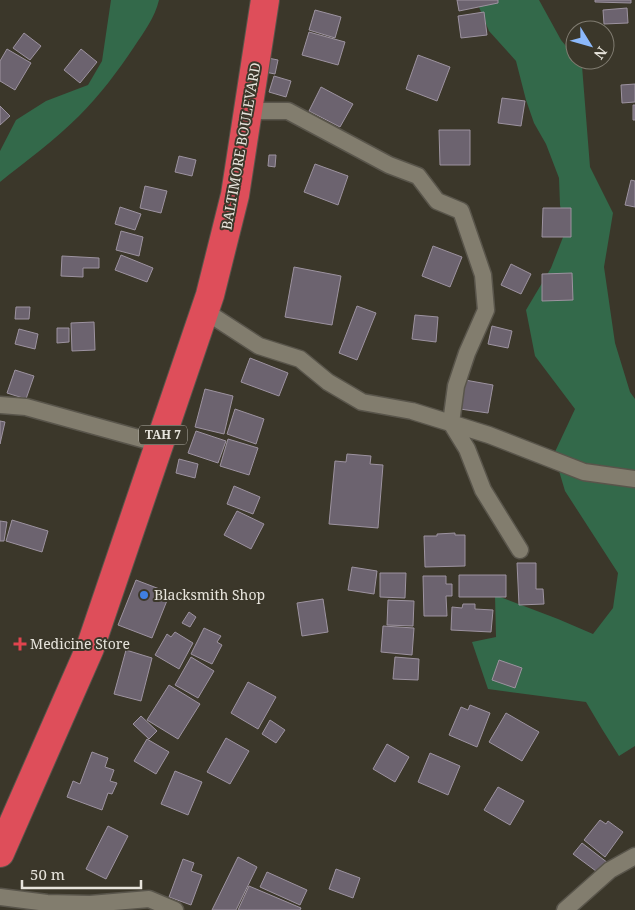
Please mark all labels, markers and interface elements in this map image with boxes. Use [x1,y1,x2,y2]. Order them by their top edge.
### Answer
north arrow [565,20,615,70]
text: N [590,43,612,63]
street label: BALTIMORE BOULEVARD [216,61,265,231]
road number: TAH 7 [139,426,187,444]
place label: Blacksmith Shop [154,585,265,604]
marker: Blacksmith Shop [138,589,150,601]
place label: Medicine Store [30,634,130,653]
marker: Medicine Store [14,638,26,650]
scale bar [22,858,141,890]
text: 50 m [30,864,65,884]

